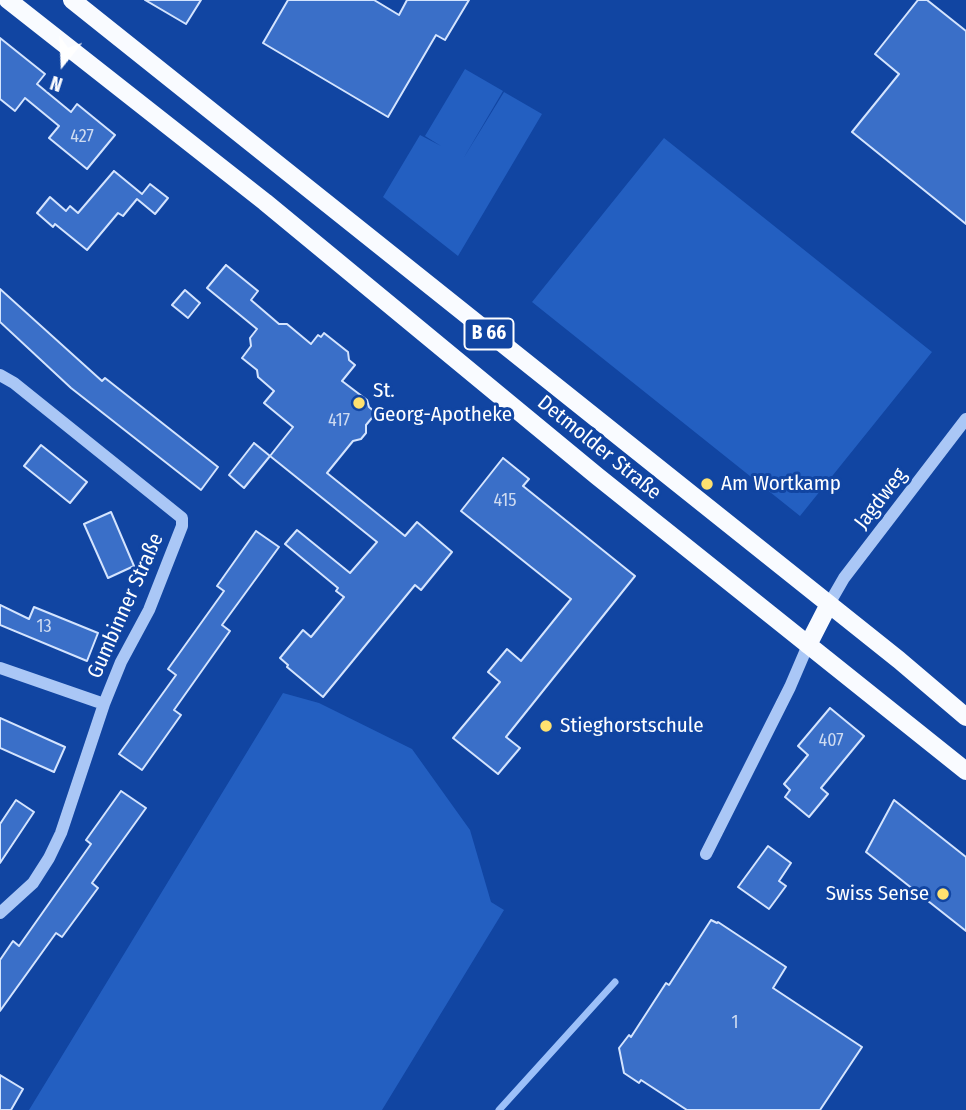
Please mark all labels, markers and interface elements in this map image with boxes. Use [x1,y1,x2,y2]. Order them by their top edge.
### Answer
north arrow [28,28,98,98]
text: N [47,71,65,96]
house number: 427 [70,126,94,148]
road number: B 66 [464,318,514,350]
place label: St. Georg-Apotheke [373,378,512,428]
street label: Detmolder Straße [532,390,666,506]
marker: St. Georg-Apotheke [351,395,367,411]
house number: 417 [328,410,350,432]
street label: Jagdweg [849,463,913,535]
place label: Am Wortkamp [721,471,841,497]
marker: Am Wortkamp [699,476,715,492]
house number: 415 [493,490,517,512]
street label: Gumbinner Straße [83,529,169,683]
house number: 13 [36,616,52,638]
place label: Stieghorstschule [560,713,704,739]
marker: Stieghorstschule [538,718,554,734]
house number: 407 [818,730,844,752]
place label: Swiss Sense [826,881,929,907]
marker: Swiss Sense [935,886,951,902]
house number: 1 [731,1012,739,1034]

